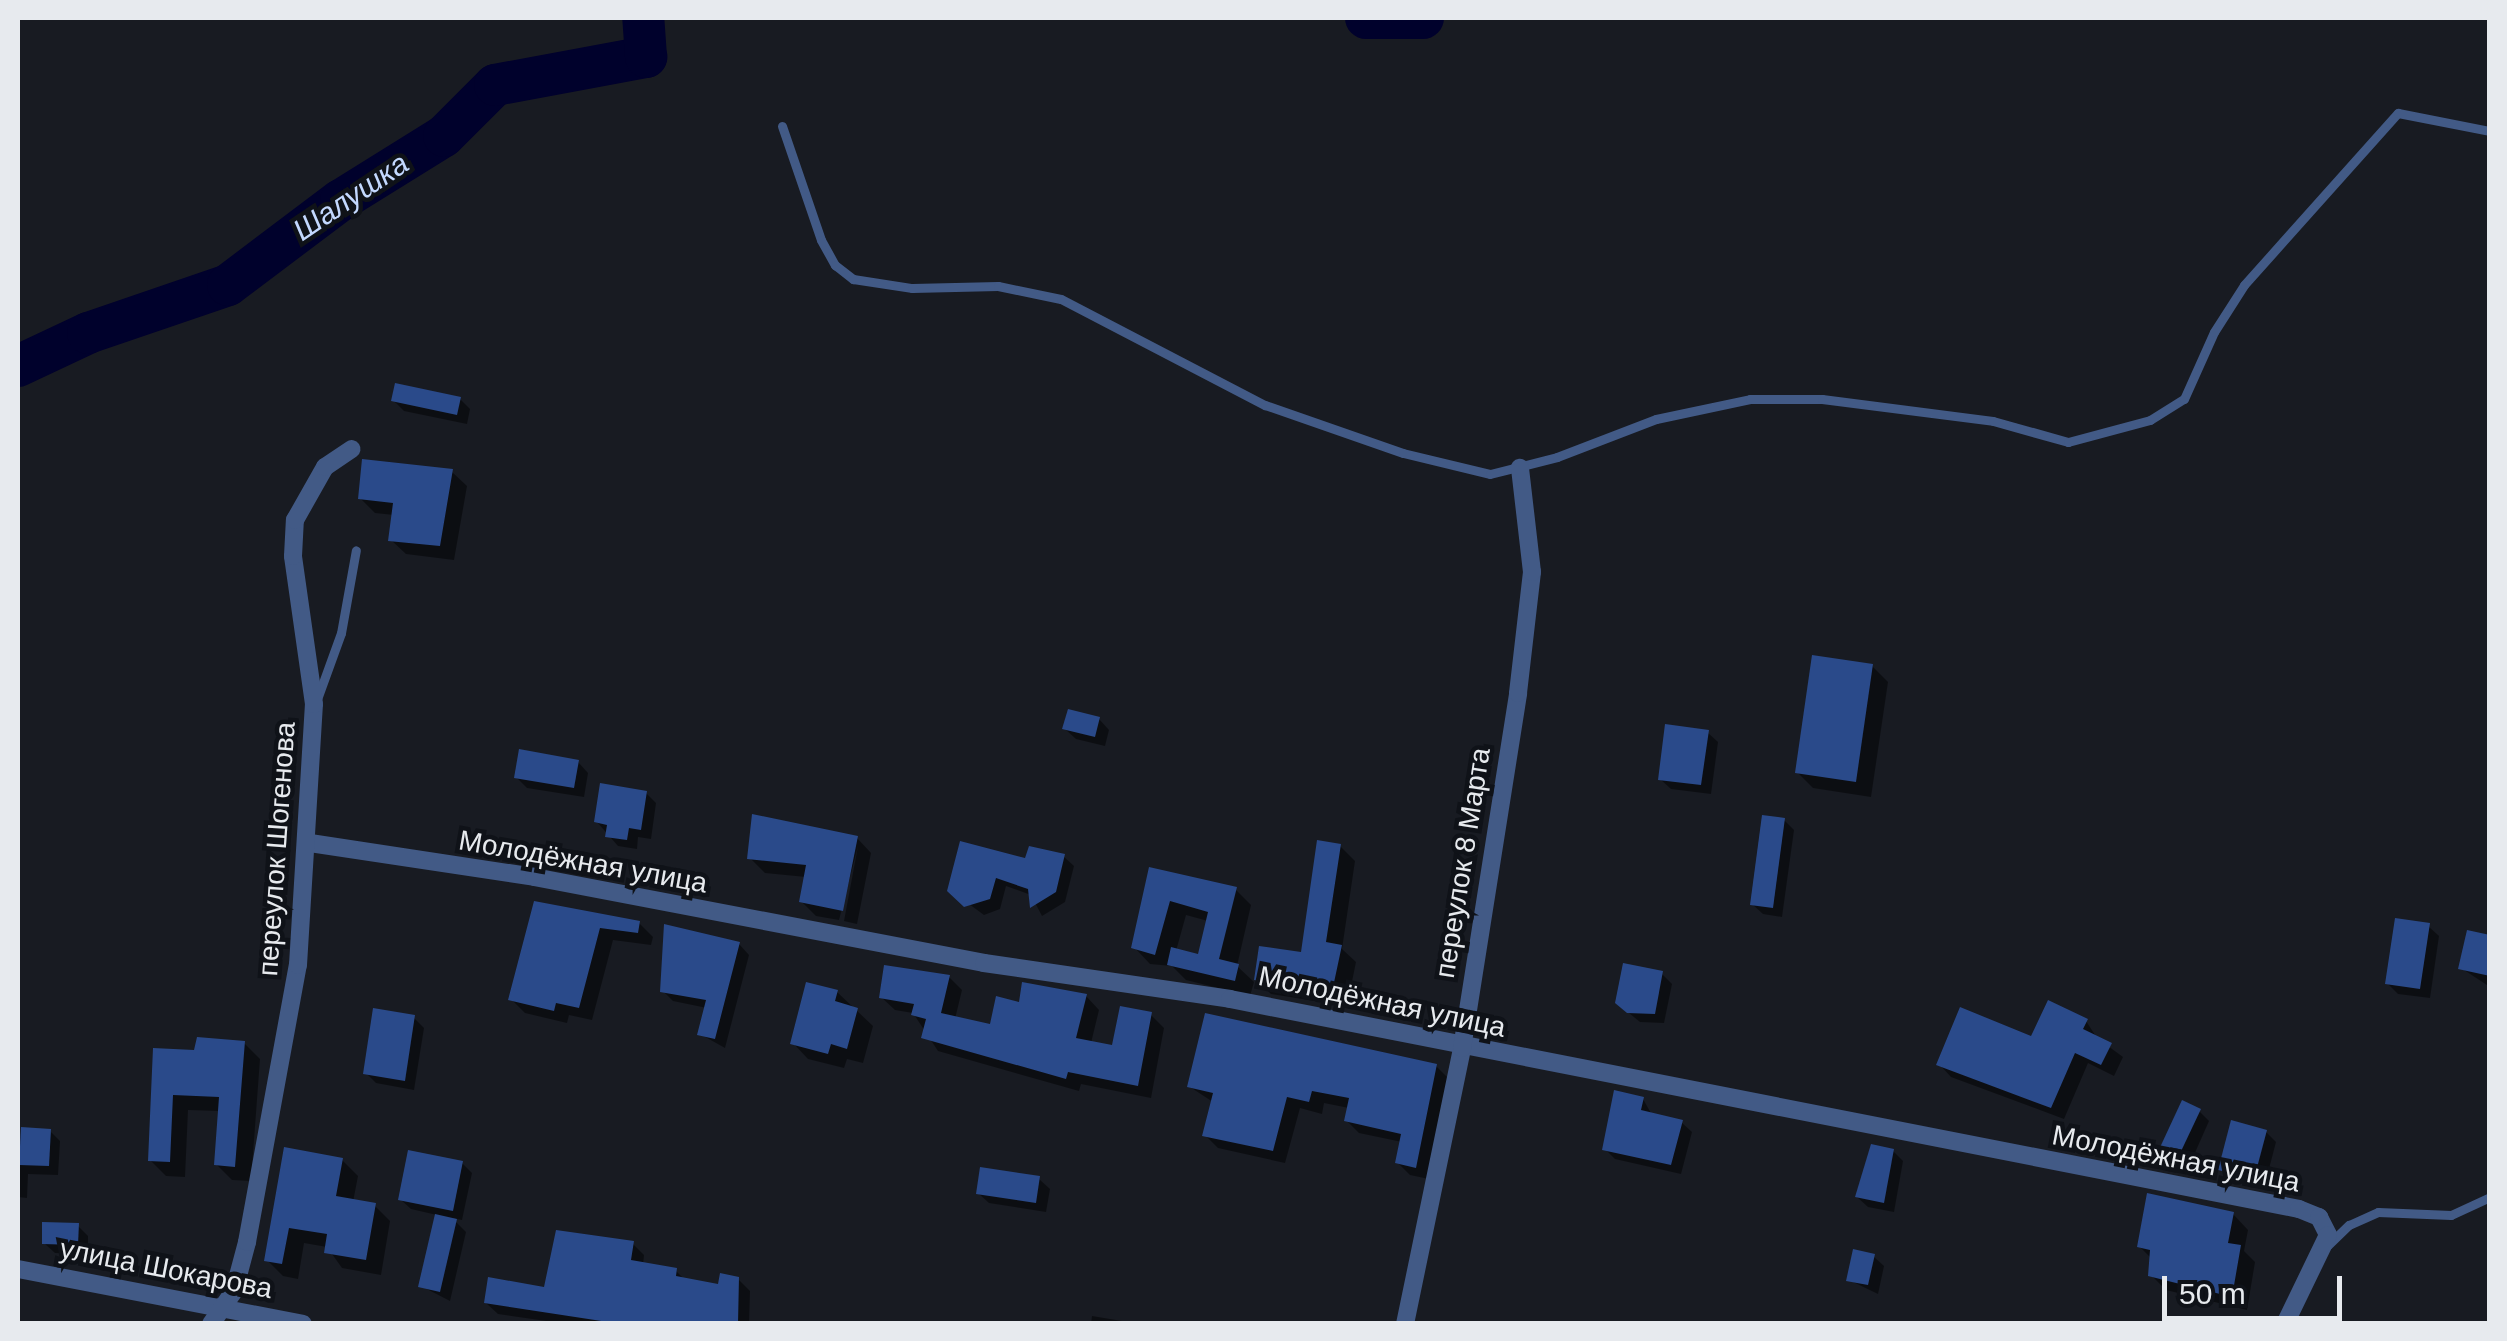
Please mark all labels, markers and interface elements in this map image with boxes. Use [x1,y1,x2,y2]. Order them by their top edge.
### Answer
water label: Шалушка [287,145,415,249]
street label: переулок Шогенова [251,721,303,977]
street label: переулок 8 Марта [1428,745,1498,981]
street label: Молодёжная улица [456,824,710,900]
street label: Молодёжная улица [1255,959,1509,1045]
street label: Молодёжная улица [2049,1118,2303,1200]
street label: улица Шокарова [57,1232,275,1306]
scale bar [2167,1256,2347,1318]
text: 50 m [2179,1277,2246,1310]

